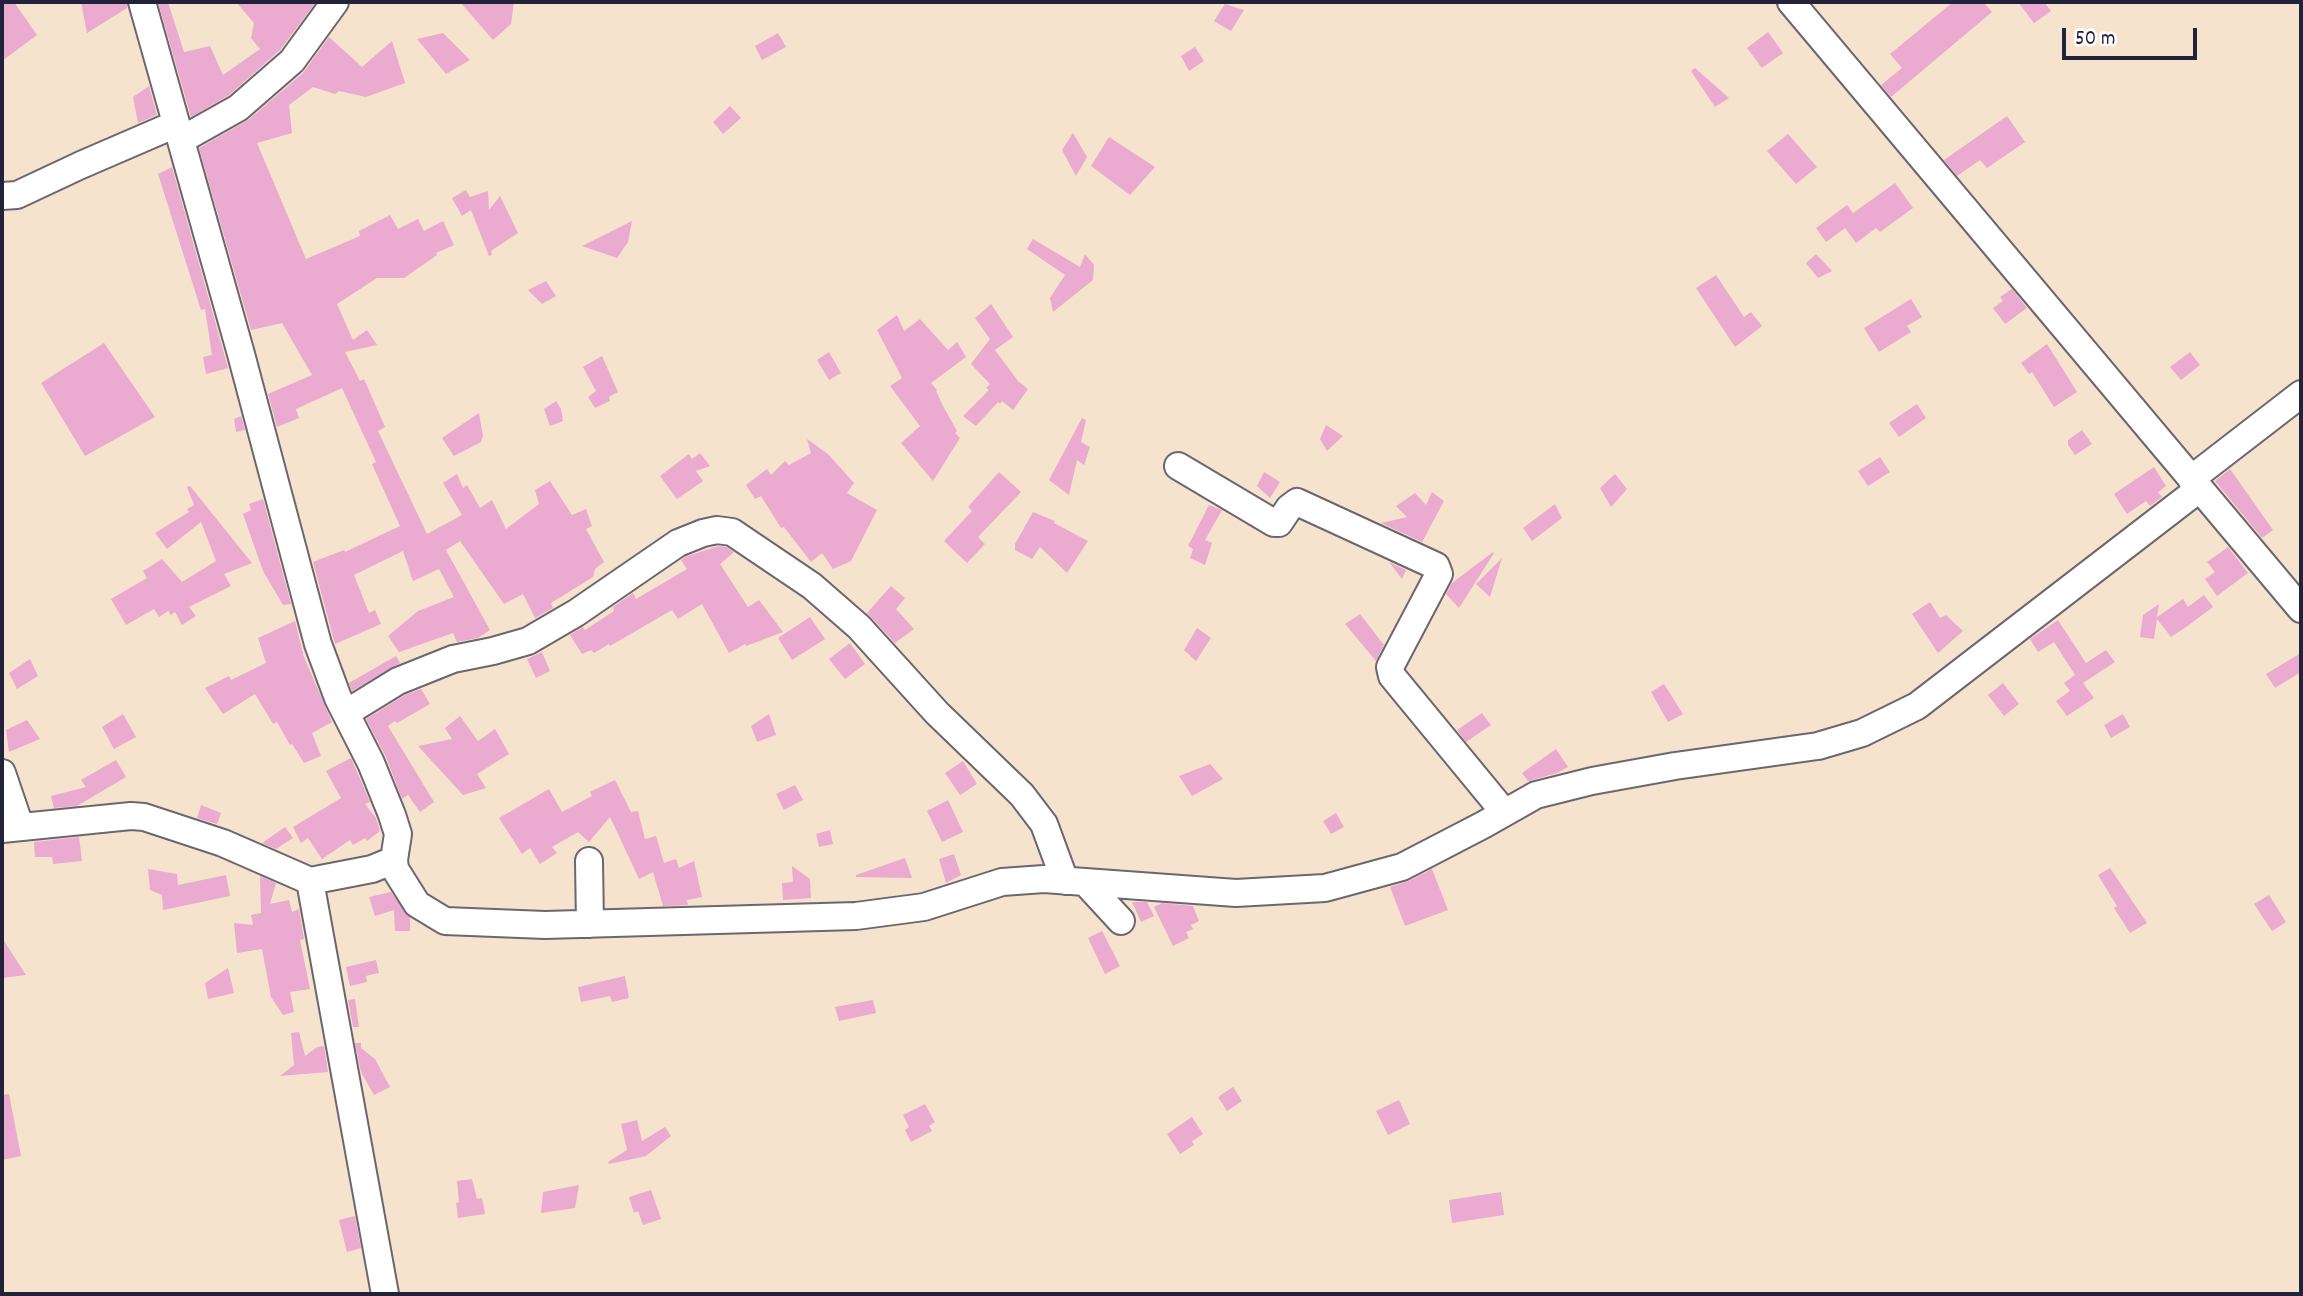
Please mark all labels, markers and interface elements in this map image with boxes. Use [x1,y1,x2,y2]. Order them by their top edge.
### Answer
scale bar [2065,14,2200,58]
text: 50 m [2075,25,2115,55]

